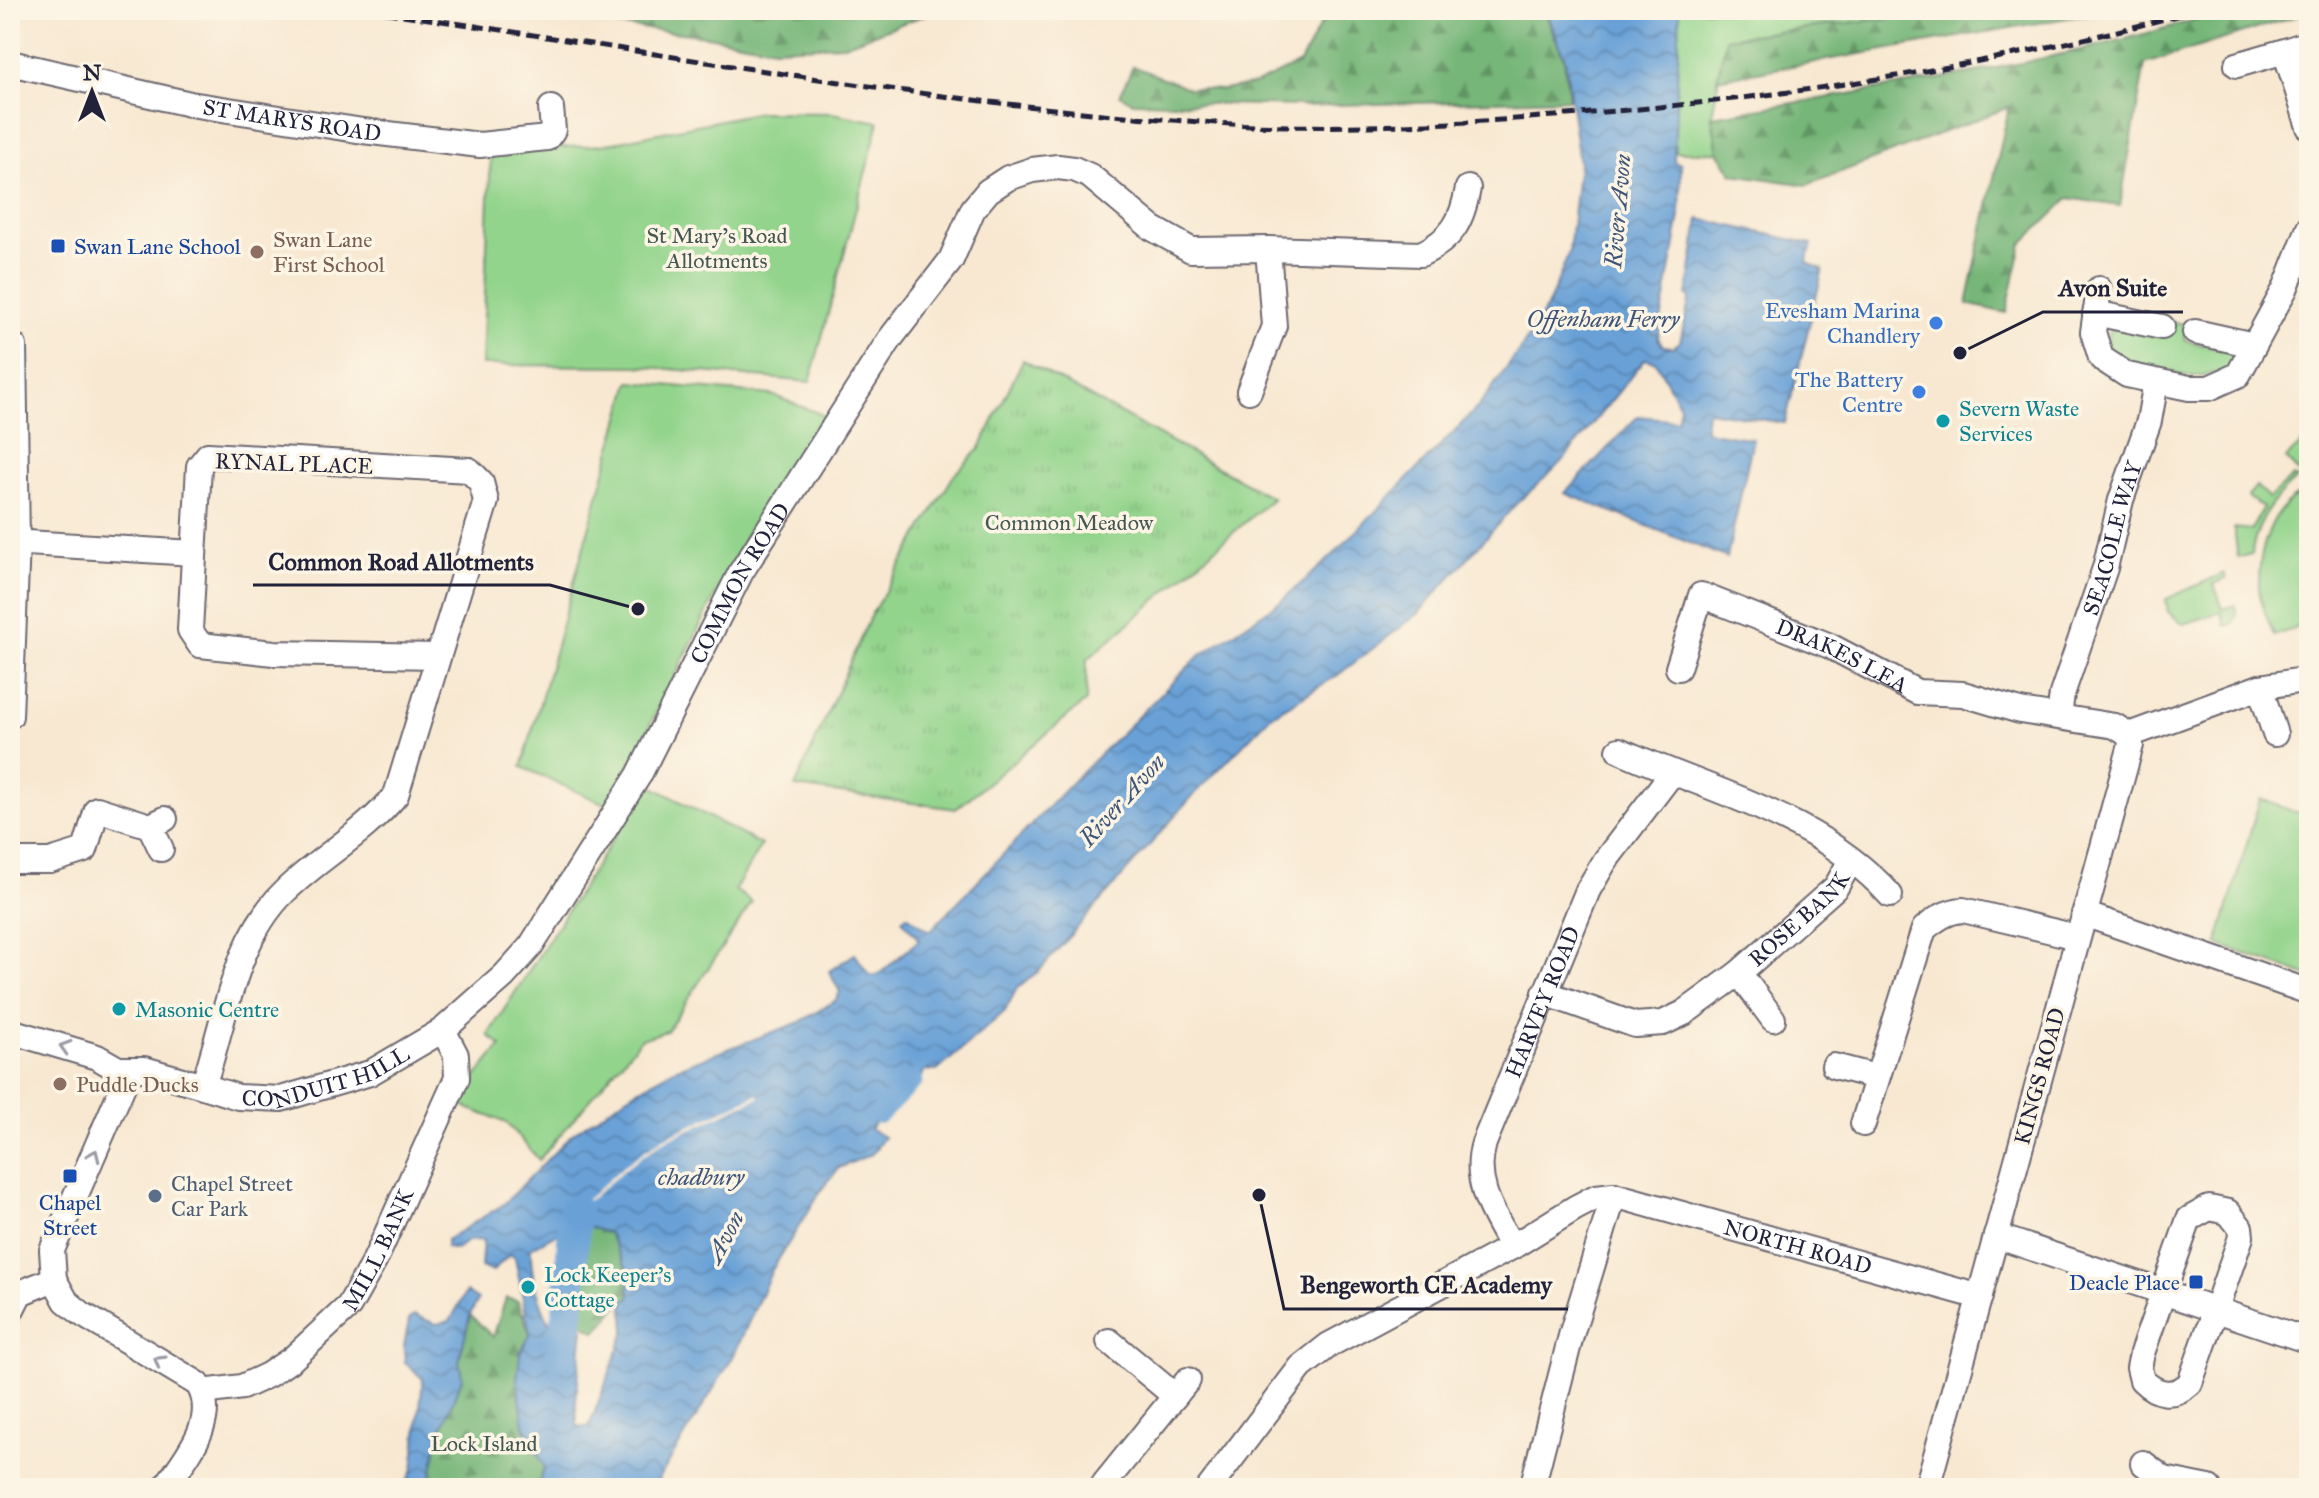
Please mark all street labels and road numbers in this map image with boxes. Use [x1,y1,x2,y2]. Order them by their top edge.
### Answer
street label: ST MARYS ROAD [201,93,383,147]
street label: RYNAL PLACE [214,447,374,480]
street label: SEACOLE WAY [2077,457,2148,619]
street label: COMMON ROAD [684,498,796,668]
street label: DRAKES LEA [1772,613,1913,699]
street label: ROSE BANK [1743,866,1857,972]
street label: HARVEY ROAD [1499,922,1586,1082]
street label: KINGS ROAD [2008,1005,2071,1148]
street label: CONDUIT HILL [241,1040,414,1115]
street label: MILL BANK [336,1183,420,1316]
street label: NORTH ROAD [1721,1213,1875,1280]

